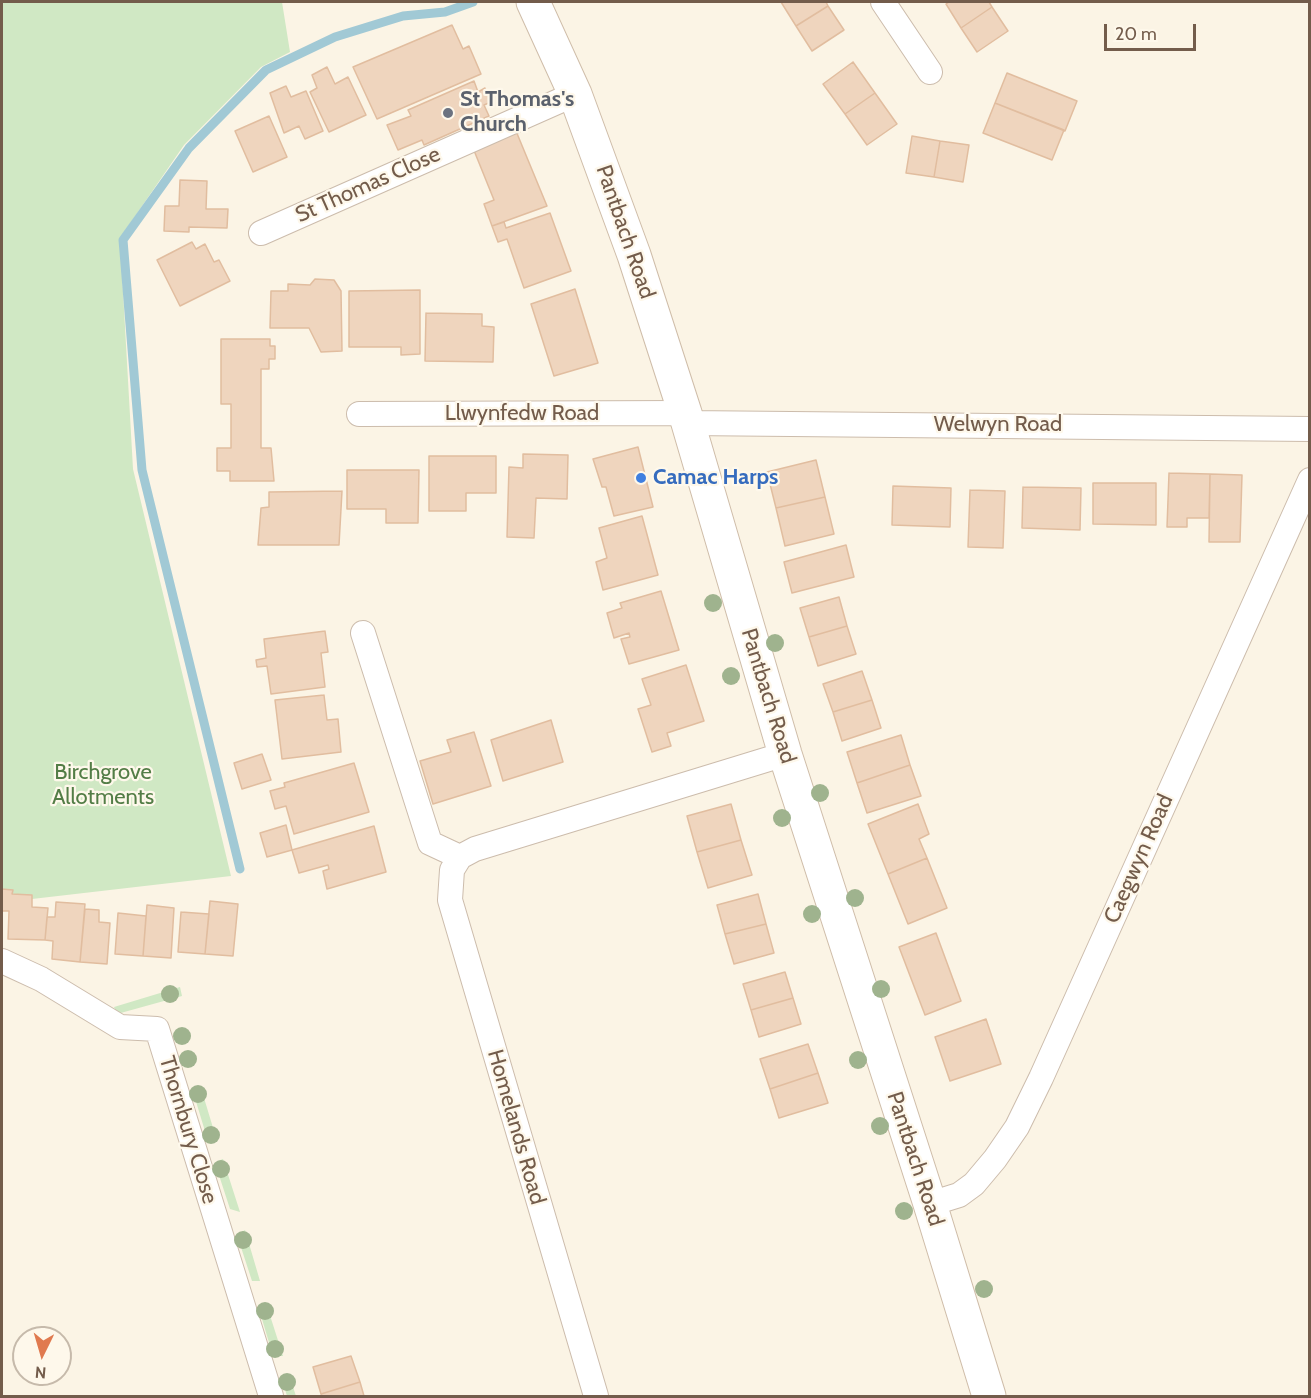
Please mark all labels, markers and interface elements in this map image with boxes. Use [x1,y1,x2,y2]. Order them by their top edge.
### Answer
scale bar [1107,12,1198,50]
text: 20 m [1115,23,1157,45]
place label: St Thomas's Church [460,87,574,138]
marker: St Thomas's Church [441,106,455,120]
street label: St Thomas Close [292,141,444,229]
street label: Pantbach Road [590,162,660,302]
street label: Llwynfedw Road [445,401,599,427]
street label: Welwyn Road [934,412,1062,438]
place label: Camac Harps [653,465,778,491]
marker: Camac Harps [634,471,648,485]
street label: Pantbach Road [735,625,801,767]
park label: Birchgrove Allotments [52,760,154,812]
street label: Caegwyn Road [1099,790,1179,928]
street label: Homelands Road [481,1047,551,1207]
street label: Thornbury Close [153,1053,223,1207]
street label: Pantbach Road [881,1088,949,1230]
north arrow [12,1326,72,1386]
text: N [34,1362,47,1382]

